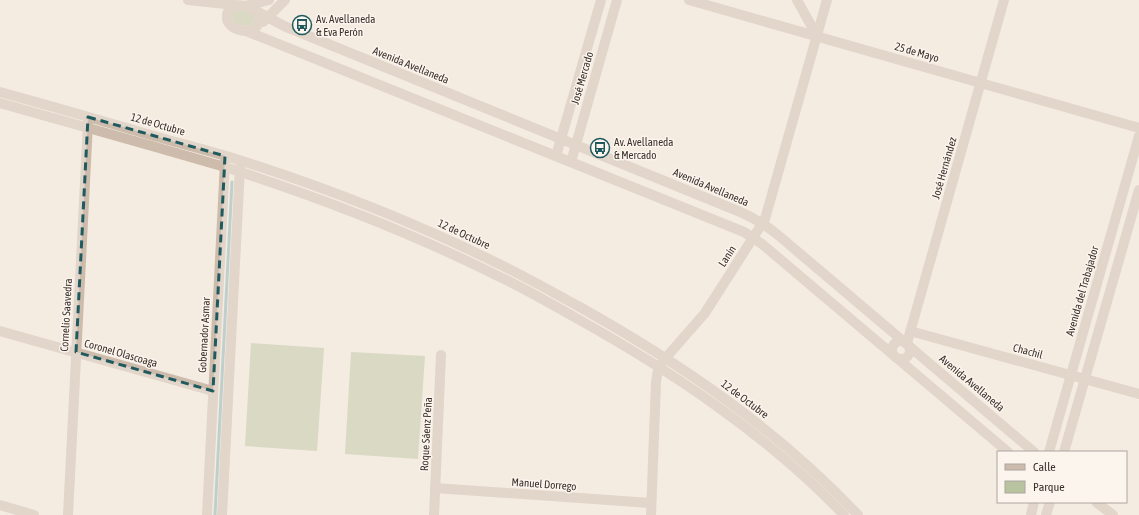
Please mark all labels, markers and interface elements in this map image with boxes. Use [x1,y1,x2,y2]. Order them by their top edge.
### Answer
place label: Av. Avellaneda & Eva Perón [316,13,375,38]
bus stop icon: Av. Avellaneda & Eva Perón [291,14,313,36]
street label: 25 de Mayo [893,40,941,64]
street label: Avenida Avellaneda [371,44,451,86]
street label: José Mercado [569,50,595,106]
street label: 12 de Octubre [129,111,187,137]
place label: Av. Avellaneda & Mercado [614,136,673,161]
street label: José Hernández [929,136,959,200]
bus stop icon: Av. Avellaneda & Mercado [589,137,611,159]
street label: Avenida Avellaneda [671,166,751,208]
street label: 12 de Octubre [436,217,492,251]
street label: Lanín [716,243,738,269]
street label: Avenida del Trabajador [1063,244,1101,337]
street label: Cornelio Saavedra [58,278,74,352]
street label: Gobernador Asmar [196,296,212,373]
street label: Coronel Olascoaga [83,337,159,369]
street label: Chachil [1012,341,1044,361]
street label: Avenida Avellaneda [937,352,1007,414]
street label: 12 de Octubre [719,377,771,421]
street label: Roque Sáenz Peña [418,397,434,471]
legend [997,451,1127,503]
text: Calle [1033,460,1056,474]
street label: Manuel Dorrego [511,476,577,492]
text: Parque [1033,480,1065,494]

